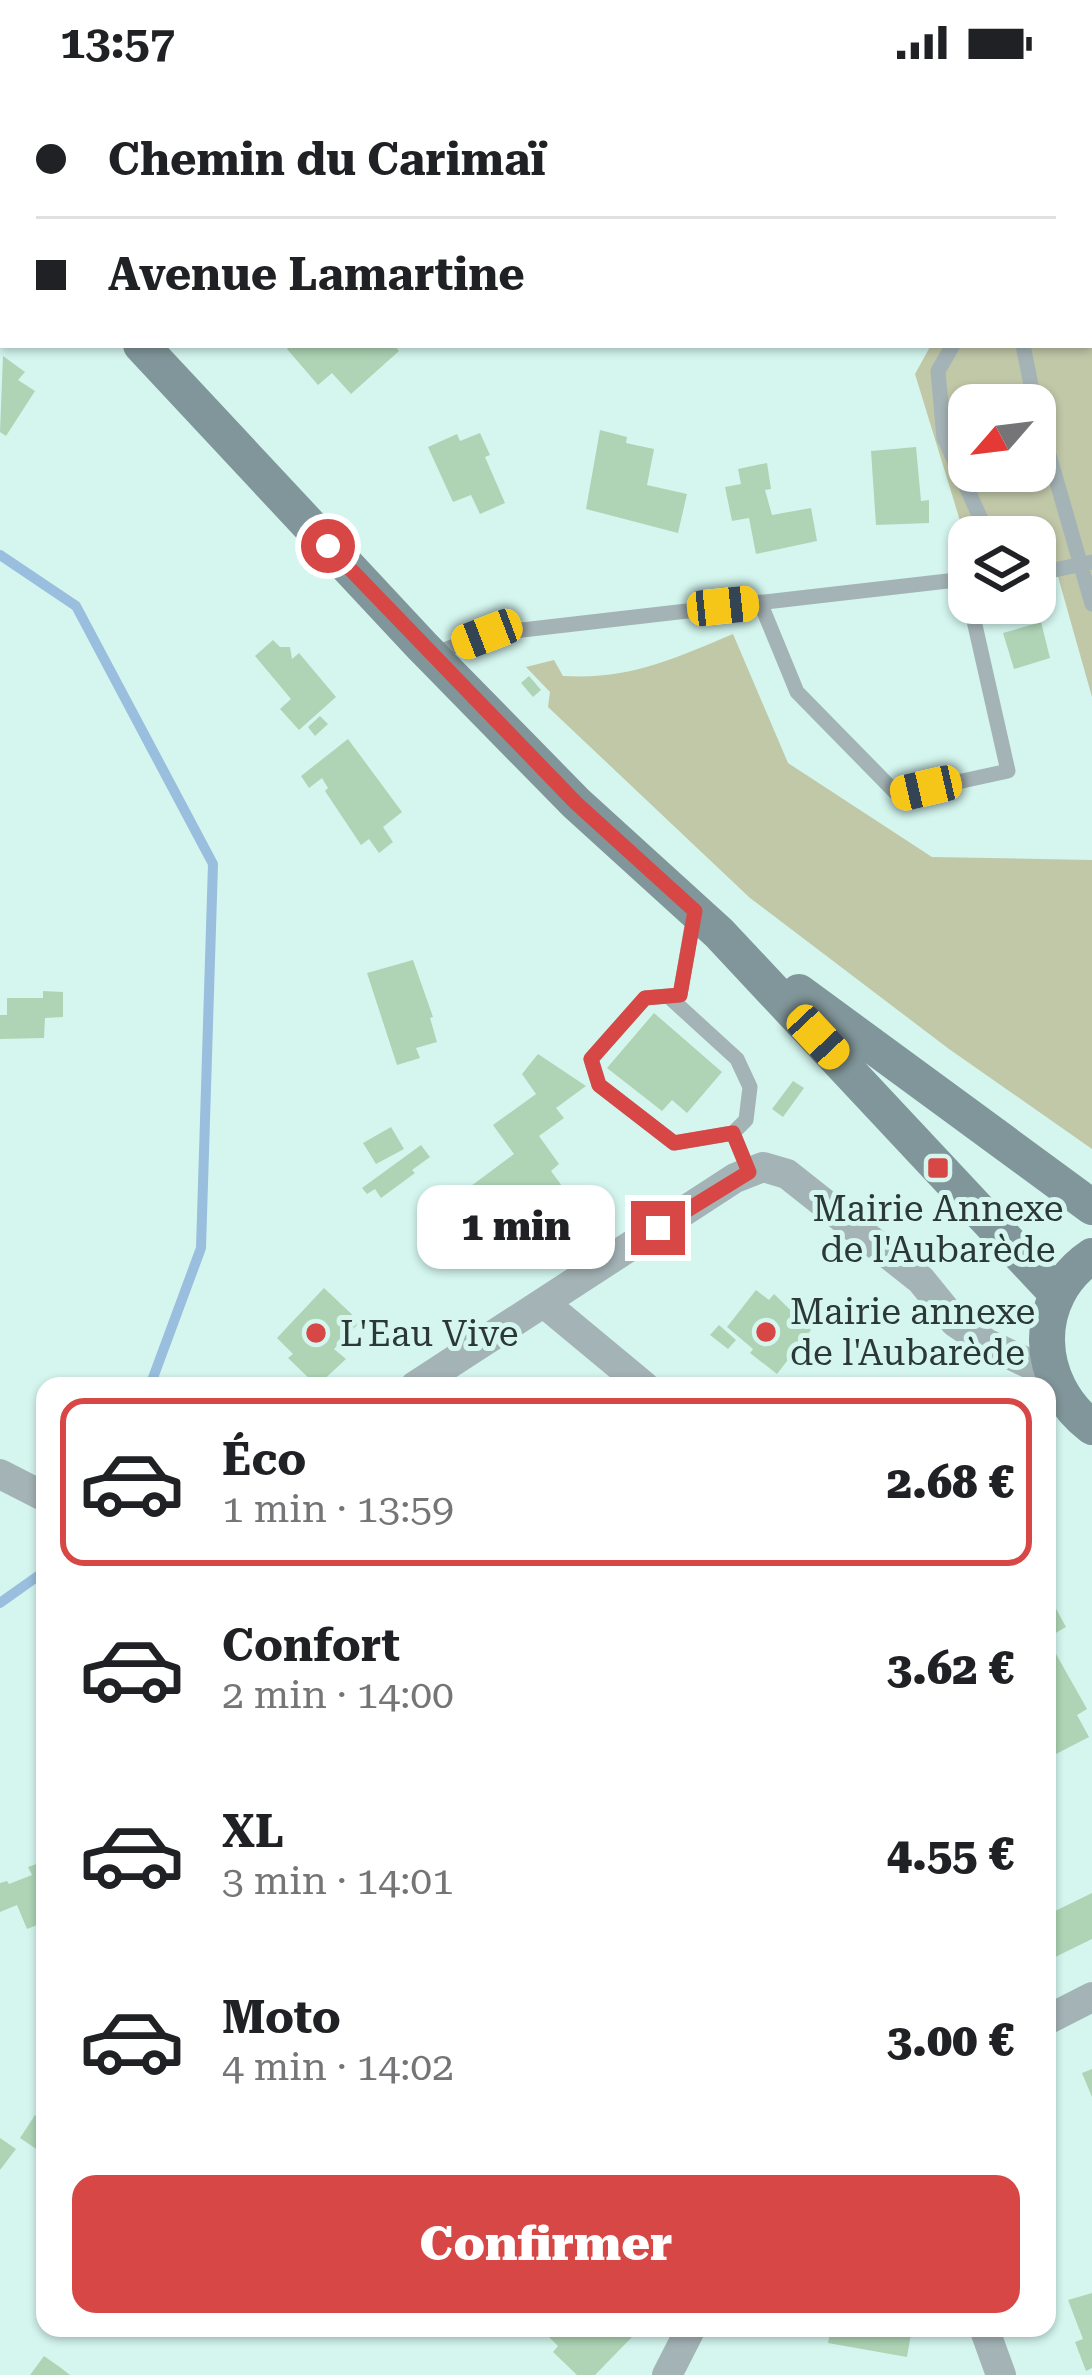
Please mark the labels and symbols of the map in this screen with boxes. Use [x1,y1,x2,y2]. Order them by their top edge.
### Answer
north arrow [948,384,1056,492]
route start [301,519,355,573]
car [685,584,761,628]
car [447,604,527,664]
car [887,762,965,814]
car [780,998,856,1076]
marker: Mairie Annexe de l'Aubarède [925,1155,951,1181]
callout: 1 min [418,1186,616,1270]
place label: Mairie Annexe de l'Aubarède [812,1188,1064,1271]
route end [631,1201,685,1255]
place label: Mairie annexe de l'Aubarède [790,1291,1035,1374]
place label: L'Eau Vive [340,1313,519,1355]
marker: Mairie annexe de l'Aubarède [753,1319,779,1345]
marker: L'Eau Vive [303,1320,329,1346]

